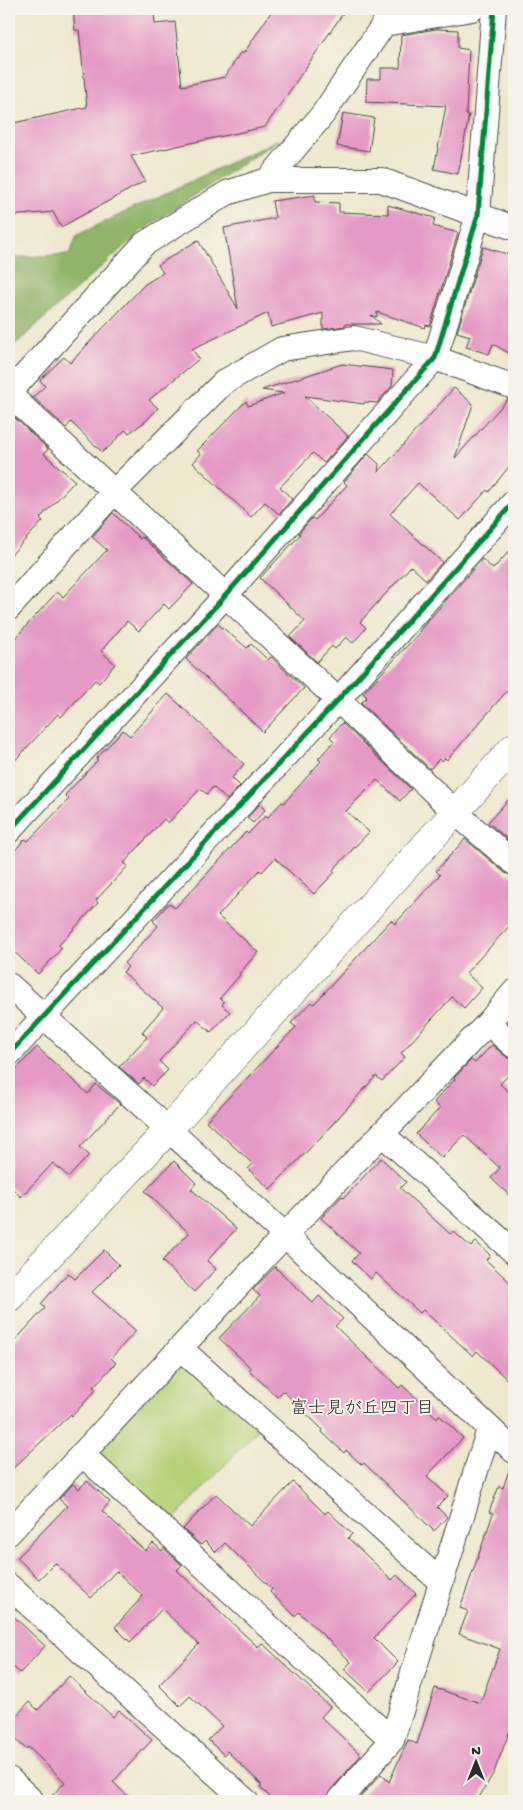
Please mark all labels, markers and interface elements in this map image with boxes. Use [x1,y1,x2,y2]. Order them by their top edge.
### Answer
district label: 富士見が丘四丁目 [290,1398,434,1420]
north arrow [450,1738,500,1788]
text: N [471,1743,481,1760]

